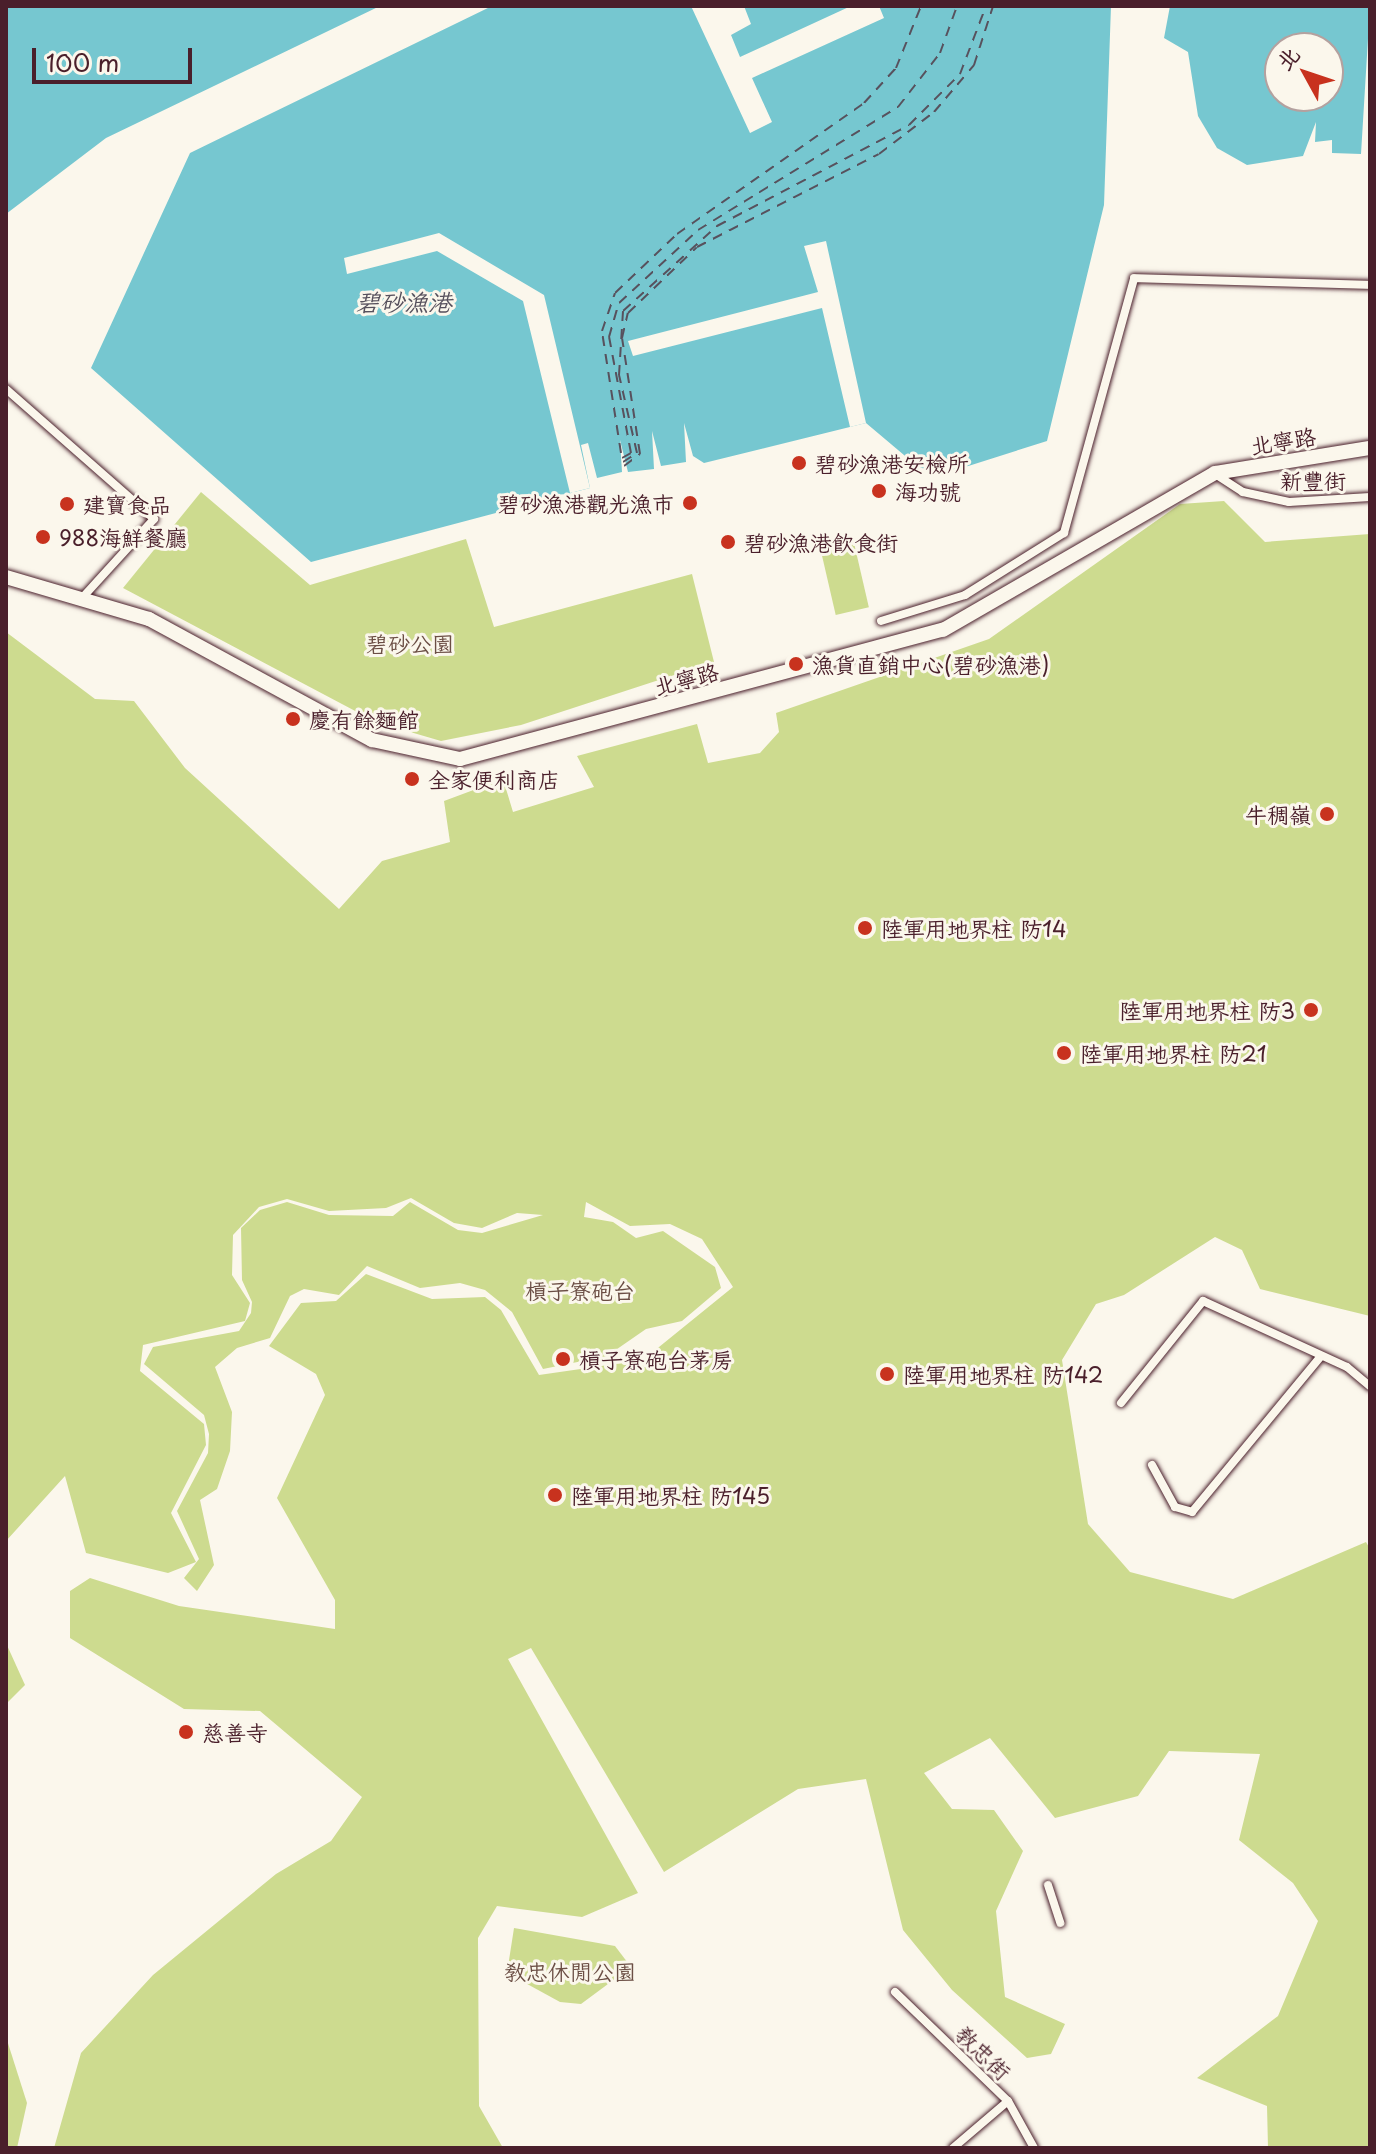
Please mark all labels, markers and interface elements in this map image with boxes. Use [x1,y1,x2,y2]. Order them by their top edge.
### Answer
scale bar [36,32,196,82]
north arrow [1264,32,1344,112]
text: 北 [1267,39,1306,77]
text: 100 m [46,44,119,80]
water label: 碧砂漁港 [356,288,452,316]
street label: 北寧路 [1248,422,1318,458]
place label: 碧砂漁港安檢所 [815,450,969,476]
marker: 碧砂漁港安檢所 [790,454,808,472]
street label: 新豐街 [1280,467,1346,493]
place label: 海功號 [895,478,961,504]
marker: 海功號 [870,482,888,500]
place label: 碧砂漁港觀光漁市 [498,490,674,516]
place label: 建寶食品 [83,491,171,517]
marker: 碧砂漁港觀光漁市 [681,494,699,512]
marker: 建寶食品 [58,495,76,513]
place label: 988海鮮餐廳 [59,524,187,550]
marker: 988海鮮餐廳 [34,528,52,546]
place label: 碧砂漁港飲食街 [744,529,898,555]
marker: 碧砂漁港飲食街 [719,533,737,551]
park label: 碧砂公園 [366,630,454,656]
place label: 漁貨直銷中心(碧砂漁港) [812,651,1049,677]
marker: 漁貨直銷中心(碧砂漁港) [787,655,805,673]
street label: 北寧路 [651,657,721,699]
place label: 慶有餘麵館 [309,706,419,732]
marker: 慶有餘麵館 [284,710,302,728]
place label: 全家便利商店 [428,766,560,792]
marker: 全家便利商店 [403,770,421,788]
place label: 牛稠嶺 [1245,801,1311,827]
marker: 牛稠嶺 [1318,805,1336,823]
place label: 陸軍用地界柱 防14 [881,915,1067,941]
marker: 陸軍用地界柱 防14 [856,919,874,937]
place label: 陸軍用地界柱 防3 [1119,997,1295,1023]
marker: 陸軍用地界柱 防3 [1302,1001,1320,1019]
place label: 陸軍用地界柱 防21 [1080,1040,1267,1066]
marker: 陸軍用地界柱 防21 [1055,1044,1073,1062]
park label: 槓子寮砲台 [525,1277,635,1303]
place label: 槓子寮砲台茅房 [579,1346,733,1372]
marker: 槓子寮砲台茅房 [554,1350,572,1368]
place label: 陸軍用地界柱 防142 [903,1361,1103,1387]
marker: 陸軍用地界柱 防142 [878,1365,896,1383]
place label: 陸軍用地界柱 防145 [571,1482,770,1508]
marker: 陸軍用地界柱 防145 [546,1486,564,1504]
place label: 慈善寺 [202,1719,268,1745]
marker: 慈善寺 [177,1723,195,1741]
park label: 教忠休閒公園 [504,1958,636,1984]
street label: 教忠街 [951,2020,1017,2084]

